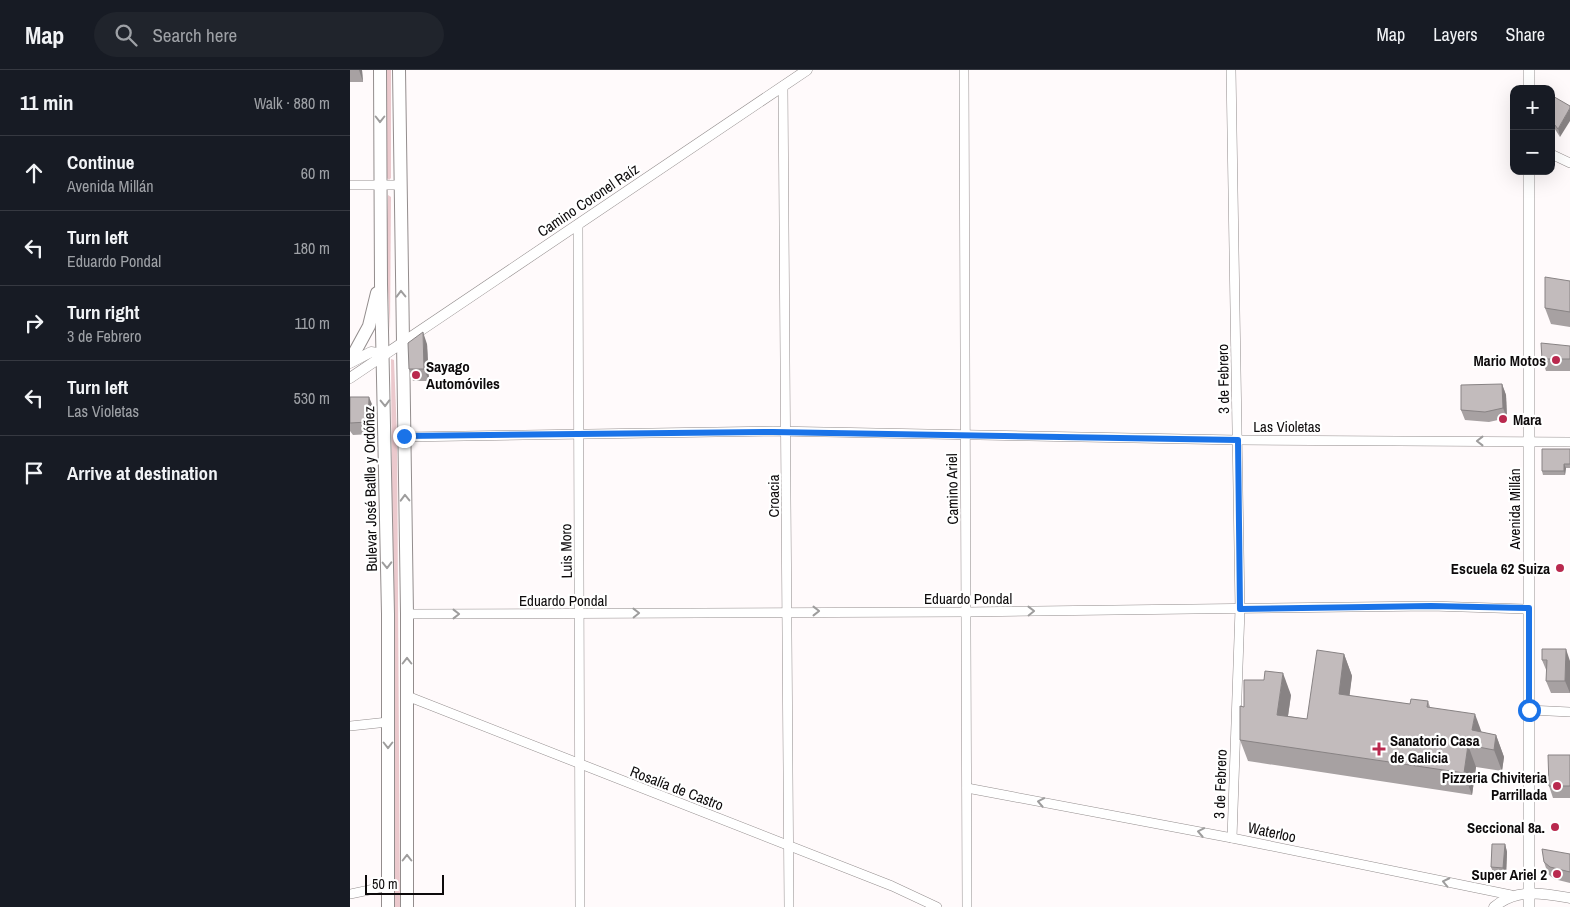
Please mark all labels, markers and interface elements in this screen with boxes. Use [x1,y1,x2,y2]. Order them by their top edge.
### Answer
search box [94,12,444,57]
text: Map [25,19,64,51]
icon: search [112,21,140,49]
text: Search here [152,22,237,48]
text: Map [1377,22,1405,47]
text: Layers [1433,22,1478,47]
text: Share [1506,22,1545,47]
map controls [1510,85,1555,175]
button: + [1510,85,1555,130]
text: 11 min [20,88,74,117]
text: Walk · 880 m [254,92,330,114]
one-way arrow [375,115,385,123]
button: − [1510,130,1555,175]
text: Continue [67,149,135,175]
street label: Camino Coronel Raíz [533,158,643,242]
icon: ahead [20,159,48,187]
text: 60 m [301,162,330,184]
text: Avenida Millán [67,175,154,197]
text: Turn left [67,224,128,250]
icon: left [20,234,48,262]
text: 180 m [294,237,330,259]
text: Eduardo Pondal [67,250,161,272]
one-way arrow [396,290,406,298]
text: Turn right [67,299,139,325]
icon: right [20,309,48,337]
text: 110 m [294,312,330,334]
text: 3 de Febrero [67,325,141,347]
street label: 3 de Febrero [1212,344,1234,414]
place label: Mario Motos [1474,350,1546,371]
marker: Mario Motos [1550,354,1562,366]
place label: Sayago Automóviles [426,356,500,394]
marker: Sayago Automóviles [410,369,422,381]
text: Turn left [67,374,128,400]
icon: left [20,384,48,412]
text: 530 m [294,387,330,409]
one-way arrow [380,399,390,407]
text: Las Violetas [67,400,139,422]
street label: Bulevar José Batlle y Ordóñez [358,406,382,572]
place label: Mara [1513,409,1542,430]
marker: Mara [1497,413,1509,425]
street label: Las Violetas [1253,416,1321,437]
route end [393,425,416,448]
one-way arrow [1476,436,1484,446]
street label: Camino Ariel [941,453,963,525]
icon: arrive [20,459,48,487]
text: Arrive at destination [67,460,218,486]
street label: Avenida Millán [1504,468,1525,551]
street label: Croacia [763,474,784,518]
one-way arrow [400,494,410,502]
street label: Luis Moro [555,523,577,579]
place label: Escuela 62 Suiza [1451,558,1550,579]
one-way arrow [382,561,393,569]
marker: Escuela 62 Suiza [1554,562,1566,574]
street label: Eduardo Pondal [924,588,1012,609]
street label: Eduardo Pondal [519,590,607,611]
one-way arrow [812,606,820,616]
one-way arrow [1027,606,1035,616]
one-way arrow [632,608,640,618]
one-way arrow [452,609,460,619]
one-way arrow [402,657,412,664]
route start [1518,699,1541,722]
place label: Sanatorio Casa de Galicia [1390,730,1480,768]
one-way arrow [383,742,393,749]
marker: Sanatorio Casa de Galicia [1372,742,1386,756]
street label: 3 de Febrero [1208,749,1232,819]
street label: Rosalía de Castro [627,761,727,815]
place label: Pizzeria Chiviteria Parrillada [1442,767,1547,805]
marker: Pizzeria Chiviteria Parrillada [1551,780,1563,792]
one-way arrow [1037,797,1046,808]
street label: Waterloo [1246,817,1298,847]
place label: Seccional 8a. [1467,817,1545,838]
marker: Seccional 8a. [1549,821,1561,833]
one-way arrow [1197,828,1206,838]
one-way arrow [402,854,412,862]
place label: Super Ariel 2 [1472,864,1547,885]
marker: Super Ariel 2 [1551,868,1563,880]
scale bar [365,872,444,895]
text: 50 m [372,875,398,893]
one-way arrow [1442,877,1451,888]

